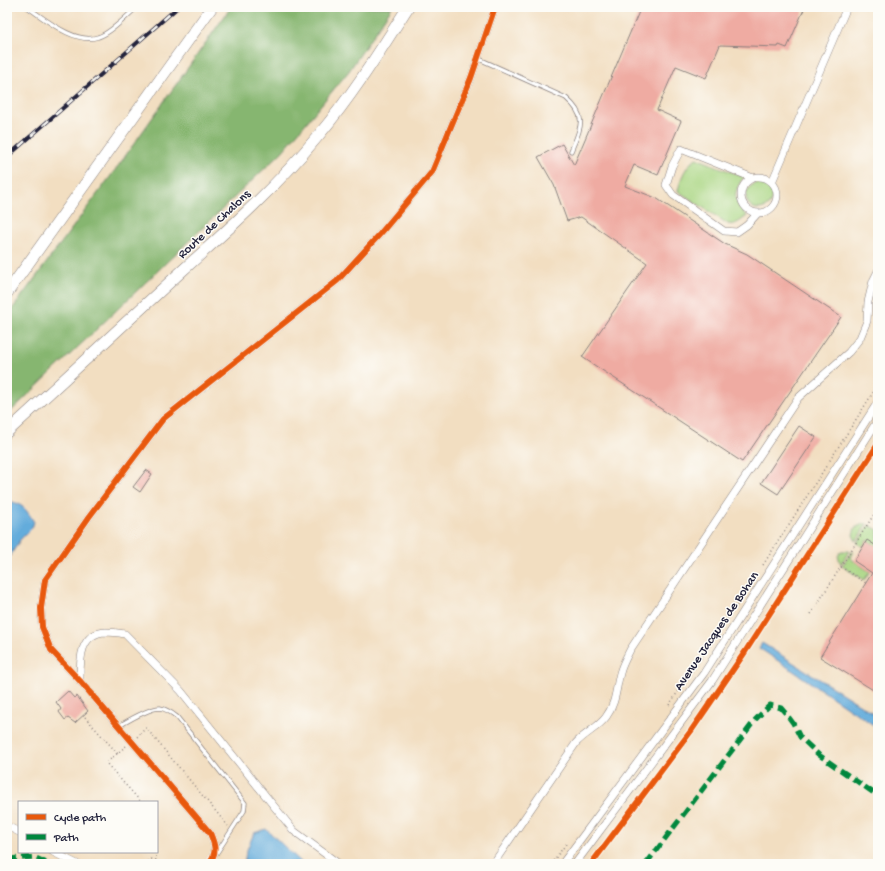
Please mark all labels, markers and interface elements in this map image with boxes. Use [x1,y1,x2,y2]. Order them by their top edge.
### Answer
street label: Route de Chalons [175,186,255,262]
street label: Avenue Jacques de Bohan [672,568,763,694]
legend [18,801,158,853]
text: Cycle path [54,812,107,826]
text: Path [53,832,79,846]

